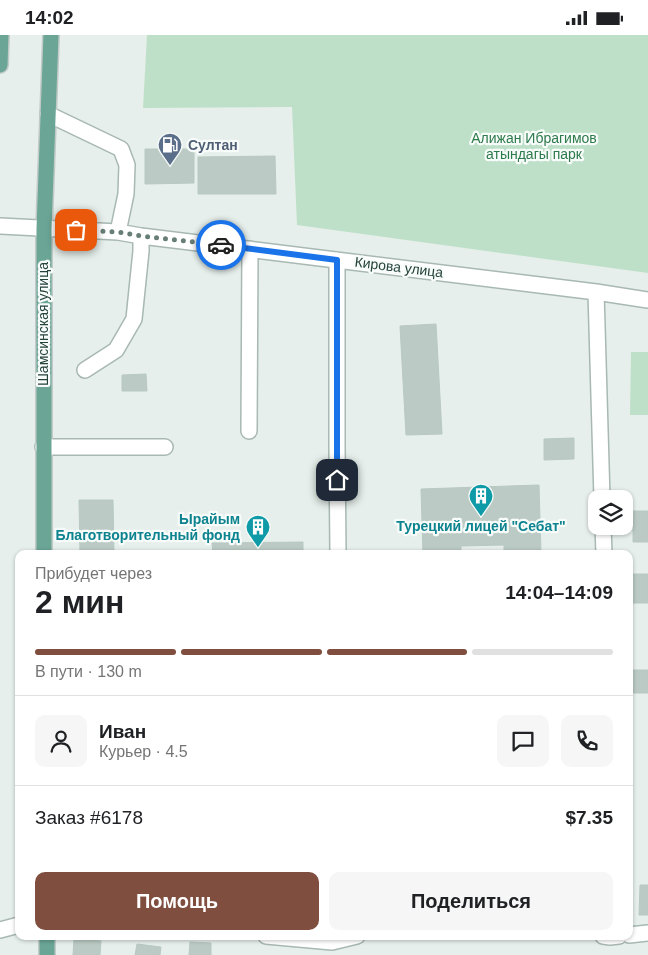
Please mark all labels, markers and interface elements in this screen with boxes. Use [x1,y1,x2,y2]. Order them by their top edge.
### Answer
text: 14:02 [25,7,74,28]
park label: Алижан Ибрагимов атындагы парк [471,130,597,162]
fuel station icon: Султан [157,132,183,166]
place label: Султан [188,137,238,153]
pin [55,209,97,251]
icon: bag [62,216,90,244]
courier [196,220,246,270]
icon: car [207,231,235,259]
street label: Кирова улица [354,254,444,280]
street label: Шамсинская улица [35,262,51,386]
pin [316,459,358,501]
icon: home [323,466,351,494]
building icon: Турецкий лицей "Себат" [468,483,494,517]
map controls [588,490,633,535]
button: layers [588,490,633,535]
place label: Ырайым Благотворительный фонд [55,511,240,543]
building icon: Ырайым Благотворительный фонд [245,514,271,548]
place label: Турецкий лицей "Себат" [396,518,566,534]
text: Прибудет через [35,565,152,582]
text: 14:04–14:09 [505,582,613,603]
text: 2 мин [35,584,124,620]
text: В пути · 130 m [35,663,142,680]
button: person [35,715,87,767]
button: chat [497,715,549,767]
button: phone [561,715,613,767]
text: Иван [99,721,146,742]
text: Курьер · 4.5 [99,743,188,760]
text: Заказ #6178 [35,807,143,828]
text: $7.35 [565,807,613,828]
button: Помощь [35,872,319,930]
button: Поделиться [329,872,613,930]

